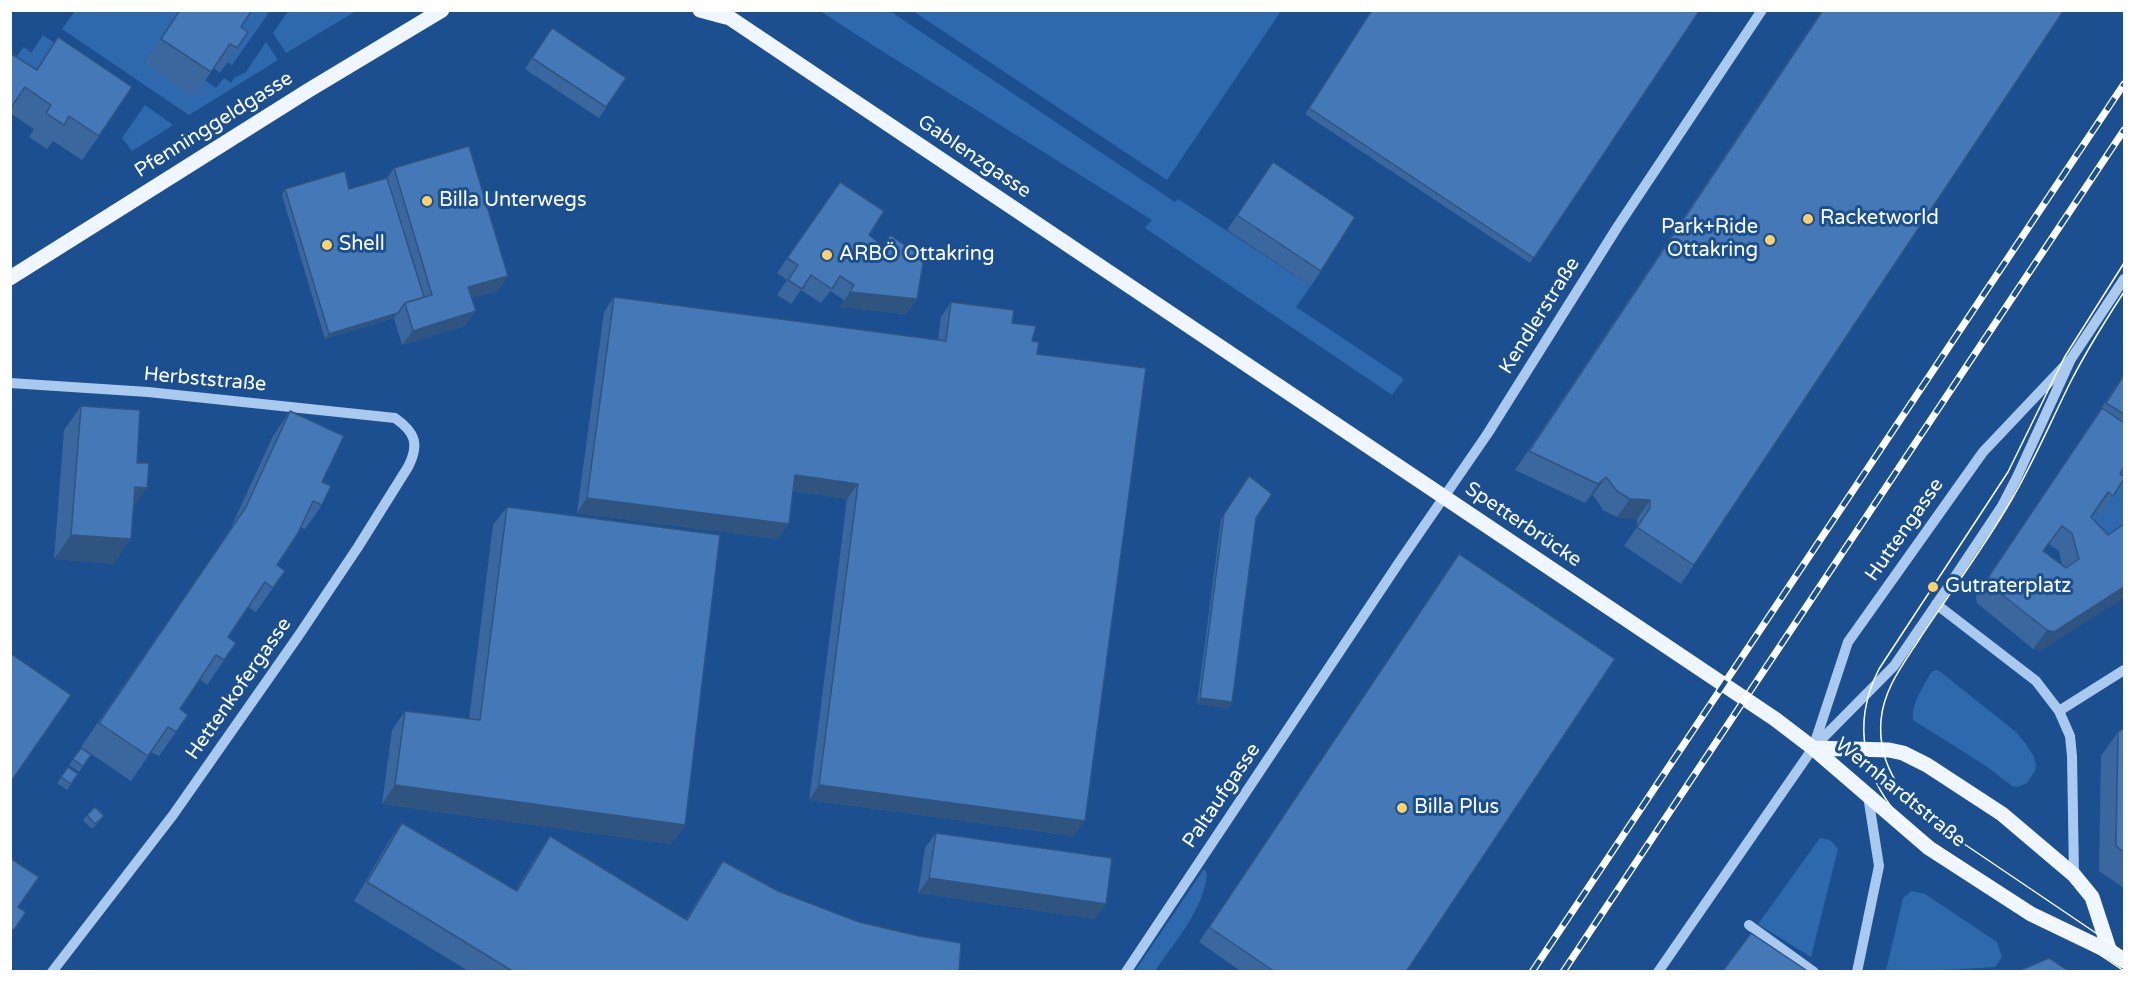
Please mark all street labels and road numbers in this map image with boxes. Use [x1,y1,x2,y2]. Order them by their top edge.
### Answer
street label: Pfenninggeldgasse [131,67,297,183]
street label: Gablenzgasse [913,110,1035,204]
street label: Kendlerstraße [1495,253,1585,379]
street label: Herbststraße [143,363,267,397]
street label: Huttengasse [1861,474,1949,586]
street label: Spetterbrücke [1460,477,1586,573]
street label: Hettenkofergasse [181,613,297,765]
street label: Wernhardtstraße [1830,733,1970,853]
street label: Paltaufgasse [1178,739,1266,853]

